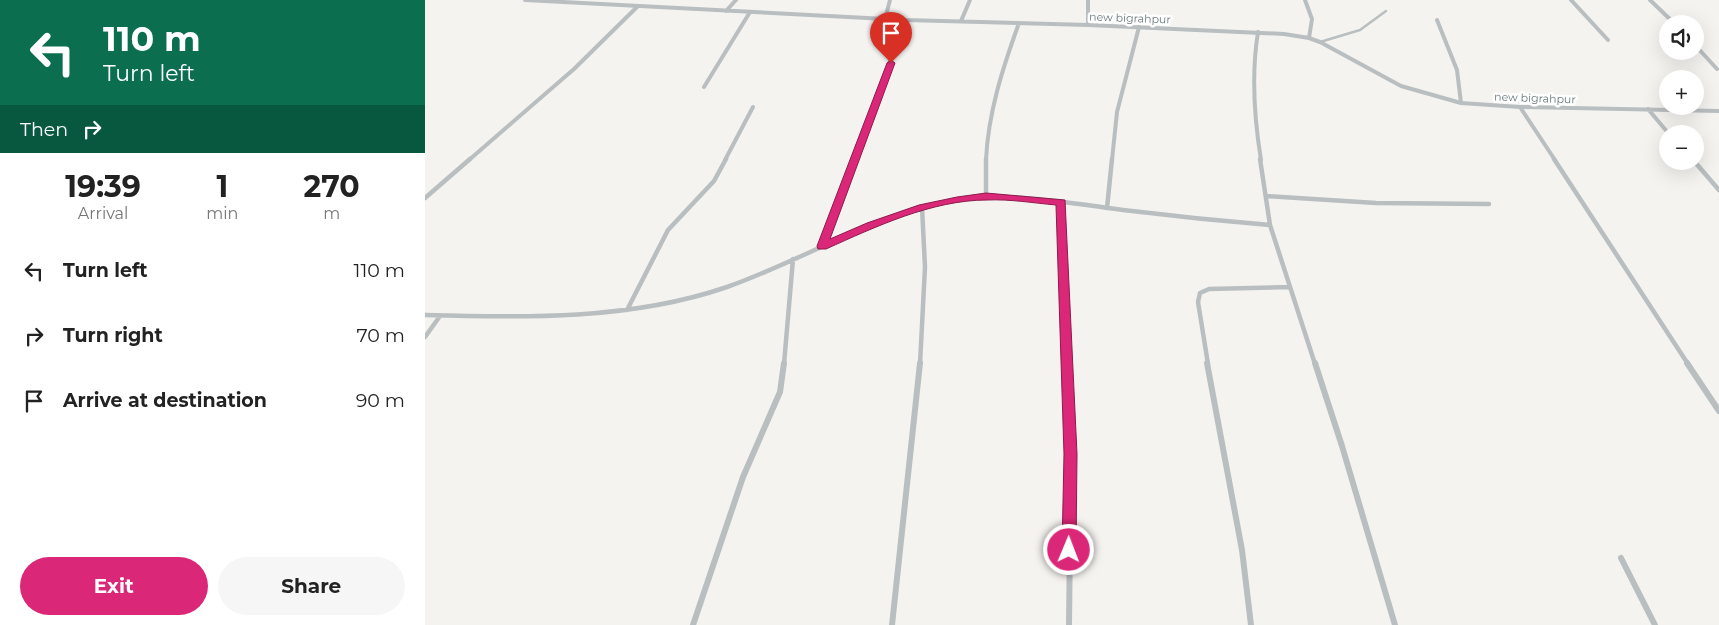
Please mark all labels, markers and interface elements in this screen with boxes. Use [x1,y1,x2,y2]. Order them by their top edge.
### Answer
street label: new bigrahpur [1089,10,1171,26]
pin [870,12,912,63]
map controls [1659,15,1704,170]
button: sound [1659,15,1704,60]
text: 110 m [103,17,201,60]
icon: arrive [877,19,905,47]
icon: left [20,20,85,85]
text: Turn left [103,60,195,87]
button: + [1659,70,1704,115]
street label: new bigrahpur [1494,90,1576,106]
icon: right [78,115,106,143]
text: Then [20,118,68,141]
button: − [1659,125,1704,170]
text: 19:39 [65,168,141,205]
text: 1 [216,168,228,205]
text: 270 [304,168,360,205]
text: Arrival [78,204,128,223]
text: min [206,204,238,223]
text: m [323,204,340,223]
icon: left [20,257,48,285]
text: Turn left [63,259,148,282]
text: 110 m [354,259,405,282]
icon: right [20,322,48,350]
text: Turn right [63,324,163,347]
text: 70 m [356,324,405,347]
icon: arrive [20,387,48,415]
text: Arrive at destination [63,389,267,412]
text: 90 m [356,389,405,412]
position arrow [1042,523,1094,575]
button: Exit [20,557,208,615]
button: Share [218,557,405,615]

